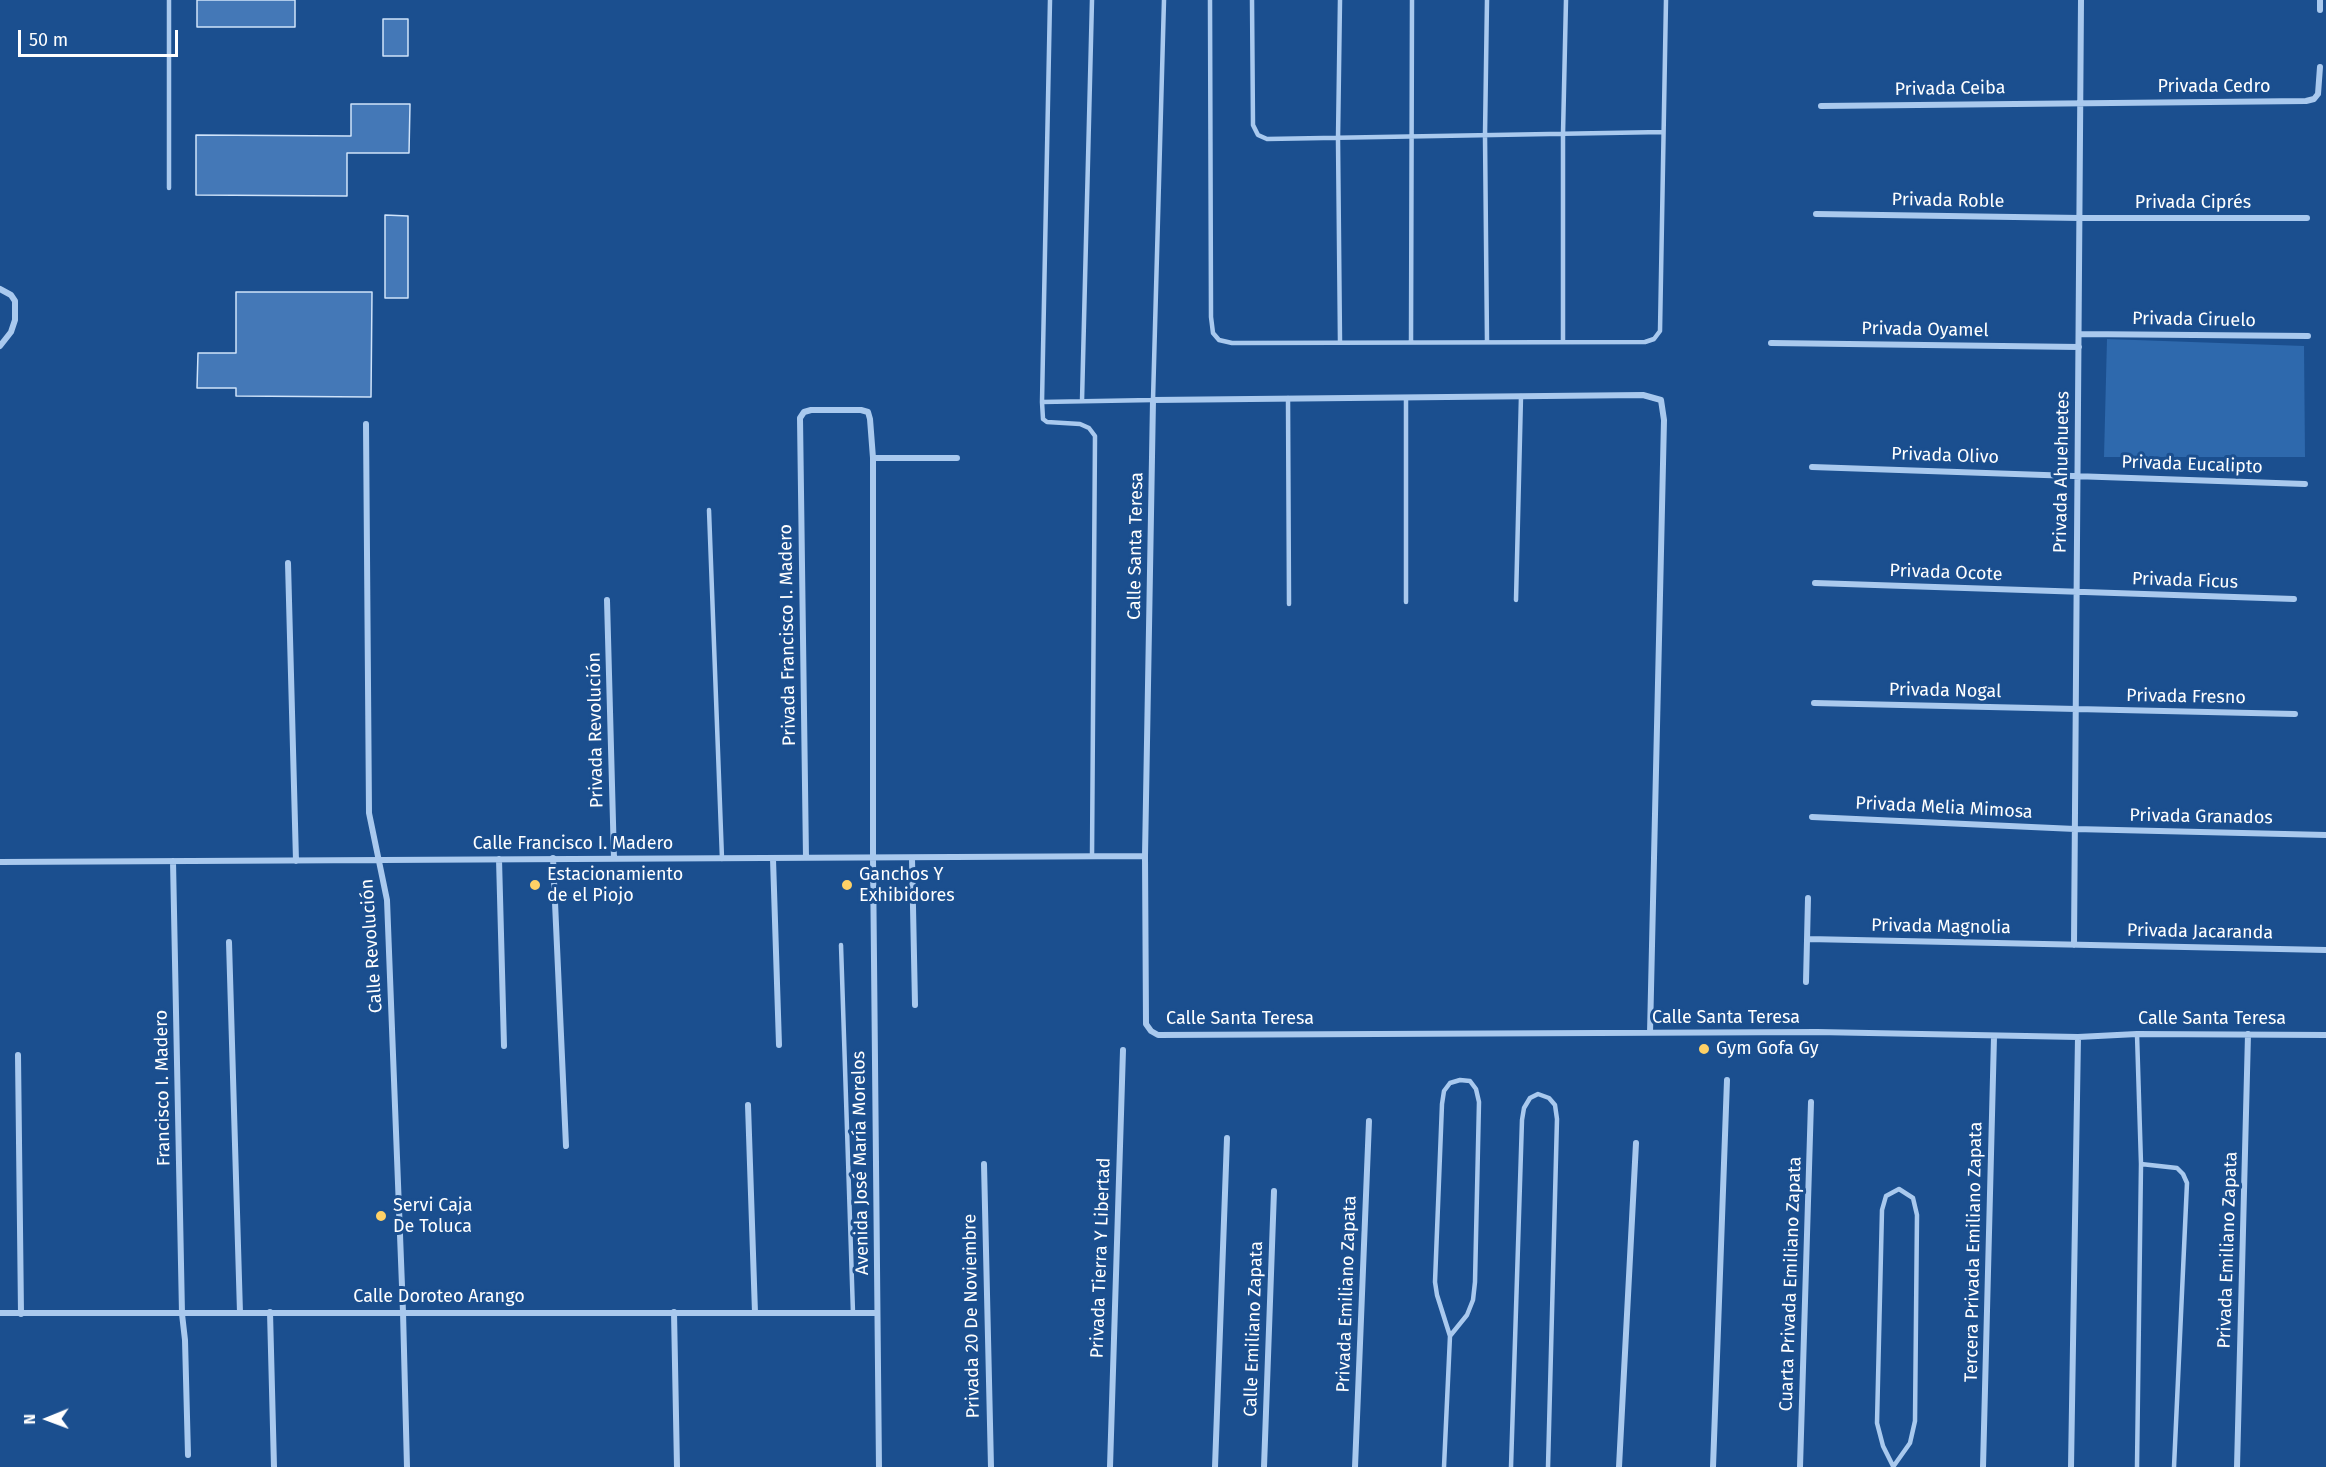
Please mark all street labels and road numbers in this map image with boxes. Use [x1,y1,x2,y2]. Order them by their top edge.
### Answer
street label: Privada Cedro [2157,76,2271,98]
street label: Privada Ceiba [1894,77,2006,101]
street label: Privada Roble [1892,189,2004,213]
street label: Privada Ciprés [2135,192,2251,214]
street label: Privada Ciruelo [2132,308,2256,332]
street label: Privada Oyamel [1861,318,1989,342]
street label: Privada Ahuehuetes [2050,391,2074,553]
street label: Privada Olivo [1891,443,1999,469]
street label: Privada Eucalipto [2121,452,2263,478]
street label: Calle Santa Teresa [1124,472,1148,620]
street label: Privada Francisco I. Madero [775,524,801,746]
street label: Privada Ocote [1889,560,2003,586]
street label: Privada Ficus [2131,568,2239,594]
street label: Privada Revolución [584,652,608,808]
street label: Privada Nogal [1889,679,2001,703]
street label: Privada Fresno [2126,685,2246,709]
street label: Privada Melia Mimosa [1855,793,2033,823]
street label: Privada Granados [2129,805,2273,829]
street label: Calle Francisco I. Madero [473,833,673,855]
street label: Calle Revolución [357,878,387,1014]
street label: Privada Magnolia [1871,915,2011,939]
street label: Privada Jacaranda [2127,920,2273,944]
street label: Calle Santa Teresa [1652,1007,1800,1029]
street label: Calle Santa Teresa [1166,1008,1314,1030]
street label: Calle Santa Teresa [2138,1008,2286,1030]
street label: Francisco I. Madero [151,1010,175,1166]
street label: Avenida José María Morelos [848,1051,874,1275]
street label: Tercera Privada Emiliano Zapata [1961,1122,1987,1382]
street label: Privada Emiliano Zapata [2214,1151,2242,1349]
street label: Cuarta Privada Emiliano Zapata [1776,1156,1806,1412]
street label: Privada Tierra Y Libertad [1087,1157,1115,1359]
street label: Privada Emiliano Zapata [1333,1195,1361,1393]
street label: Privada 20 De Noviembre [959,1214,985,1418]
street label: Calle Emiliano Zapata [1240,1241,1268,1417]
street label: Calle Doroteo Arango [353,1286,525,1308]

